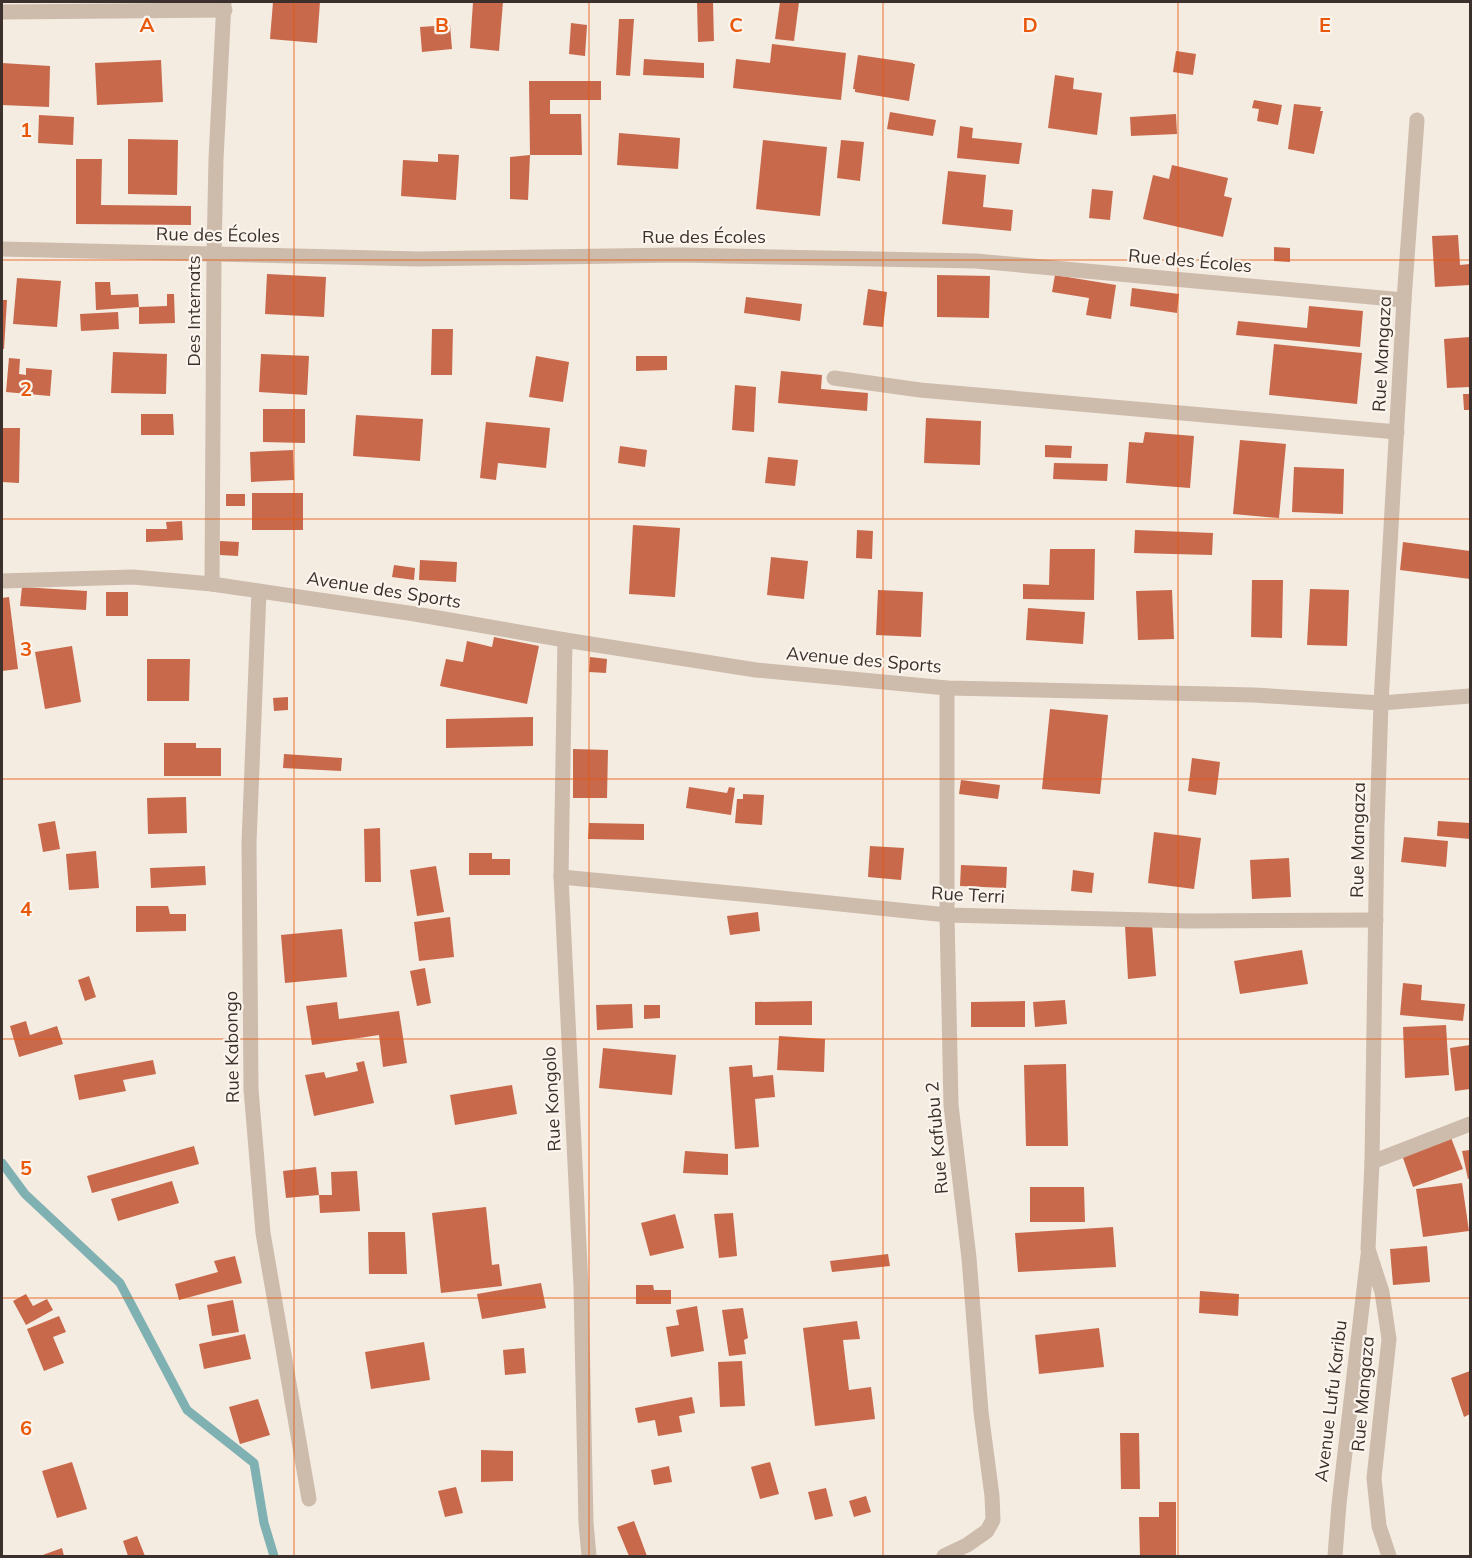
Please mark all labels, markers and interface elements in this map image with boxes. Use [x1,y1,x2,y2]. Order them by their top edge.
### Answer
text: A [140,12,155,37]
text: B [435,12,449,37]
text: C [729,12,743,37]
text: D [1022,12,1038,37]
text: E [1319,12,1331,37]
text: 1 [20,117,32,142]
street label: Rue des Écoles [156,222,280,247]
street label: Rue des Écoles [642,225,766,248]
street label: Rue des Écoles [1127,244,1253,277]
street label: Des Internats [182,255,205,367]
street label: Rue Mangaza [1367,296,1396,412]
text: 2 [20,376,32,401]
street label: Avenue des Sports [305,566,463,613]
text: 3 [20,636,32,661]
street label: Avenue des Sports [785,641,943,678]
street label: Rue Mangaza [1345,782,1370,898]
street label: Rue Terri [930,881,1006,908]
text: 4 [20,896,32,921]
street label: Rue Kabongo [219,991,244,1103]
street label: Rue Kongolo [537,1046,566,1152]
street label: Rue Kafubu 2 [920,1081,953,1195]
text: 5 [20,1155,32,1180]
street label: Avenue Lufu Karibu [1309,1319,1352,1483]
street label: Rue Mangaza [1346,1335,1379,1453]
text: 6 [20,1415,32,1440]

